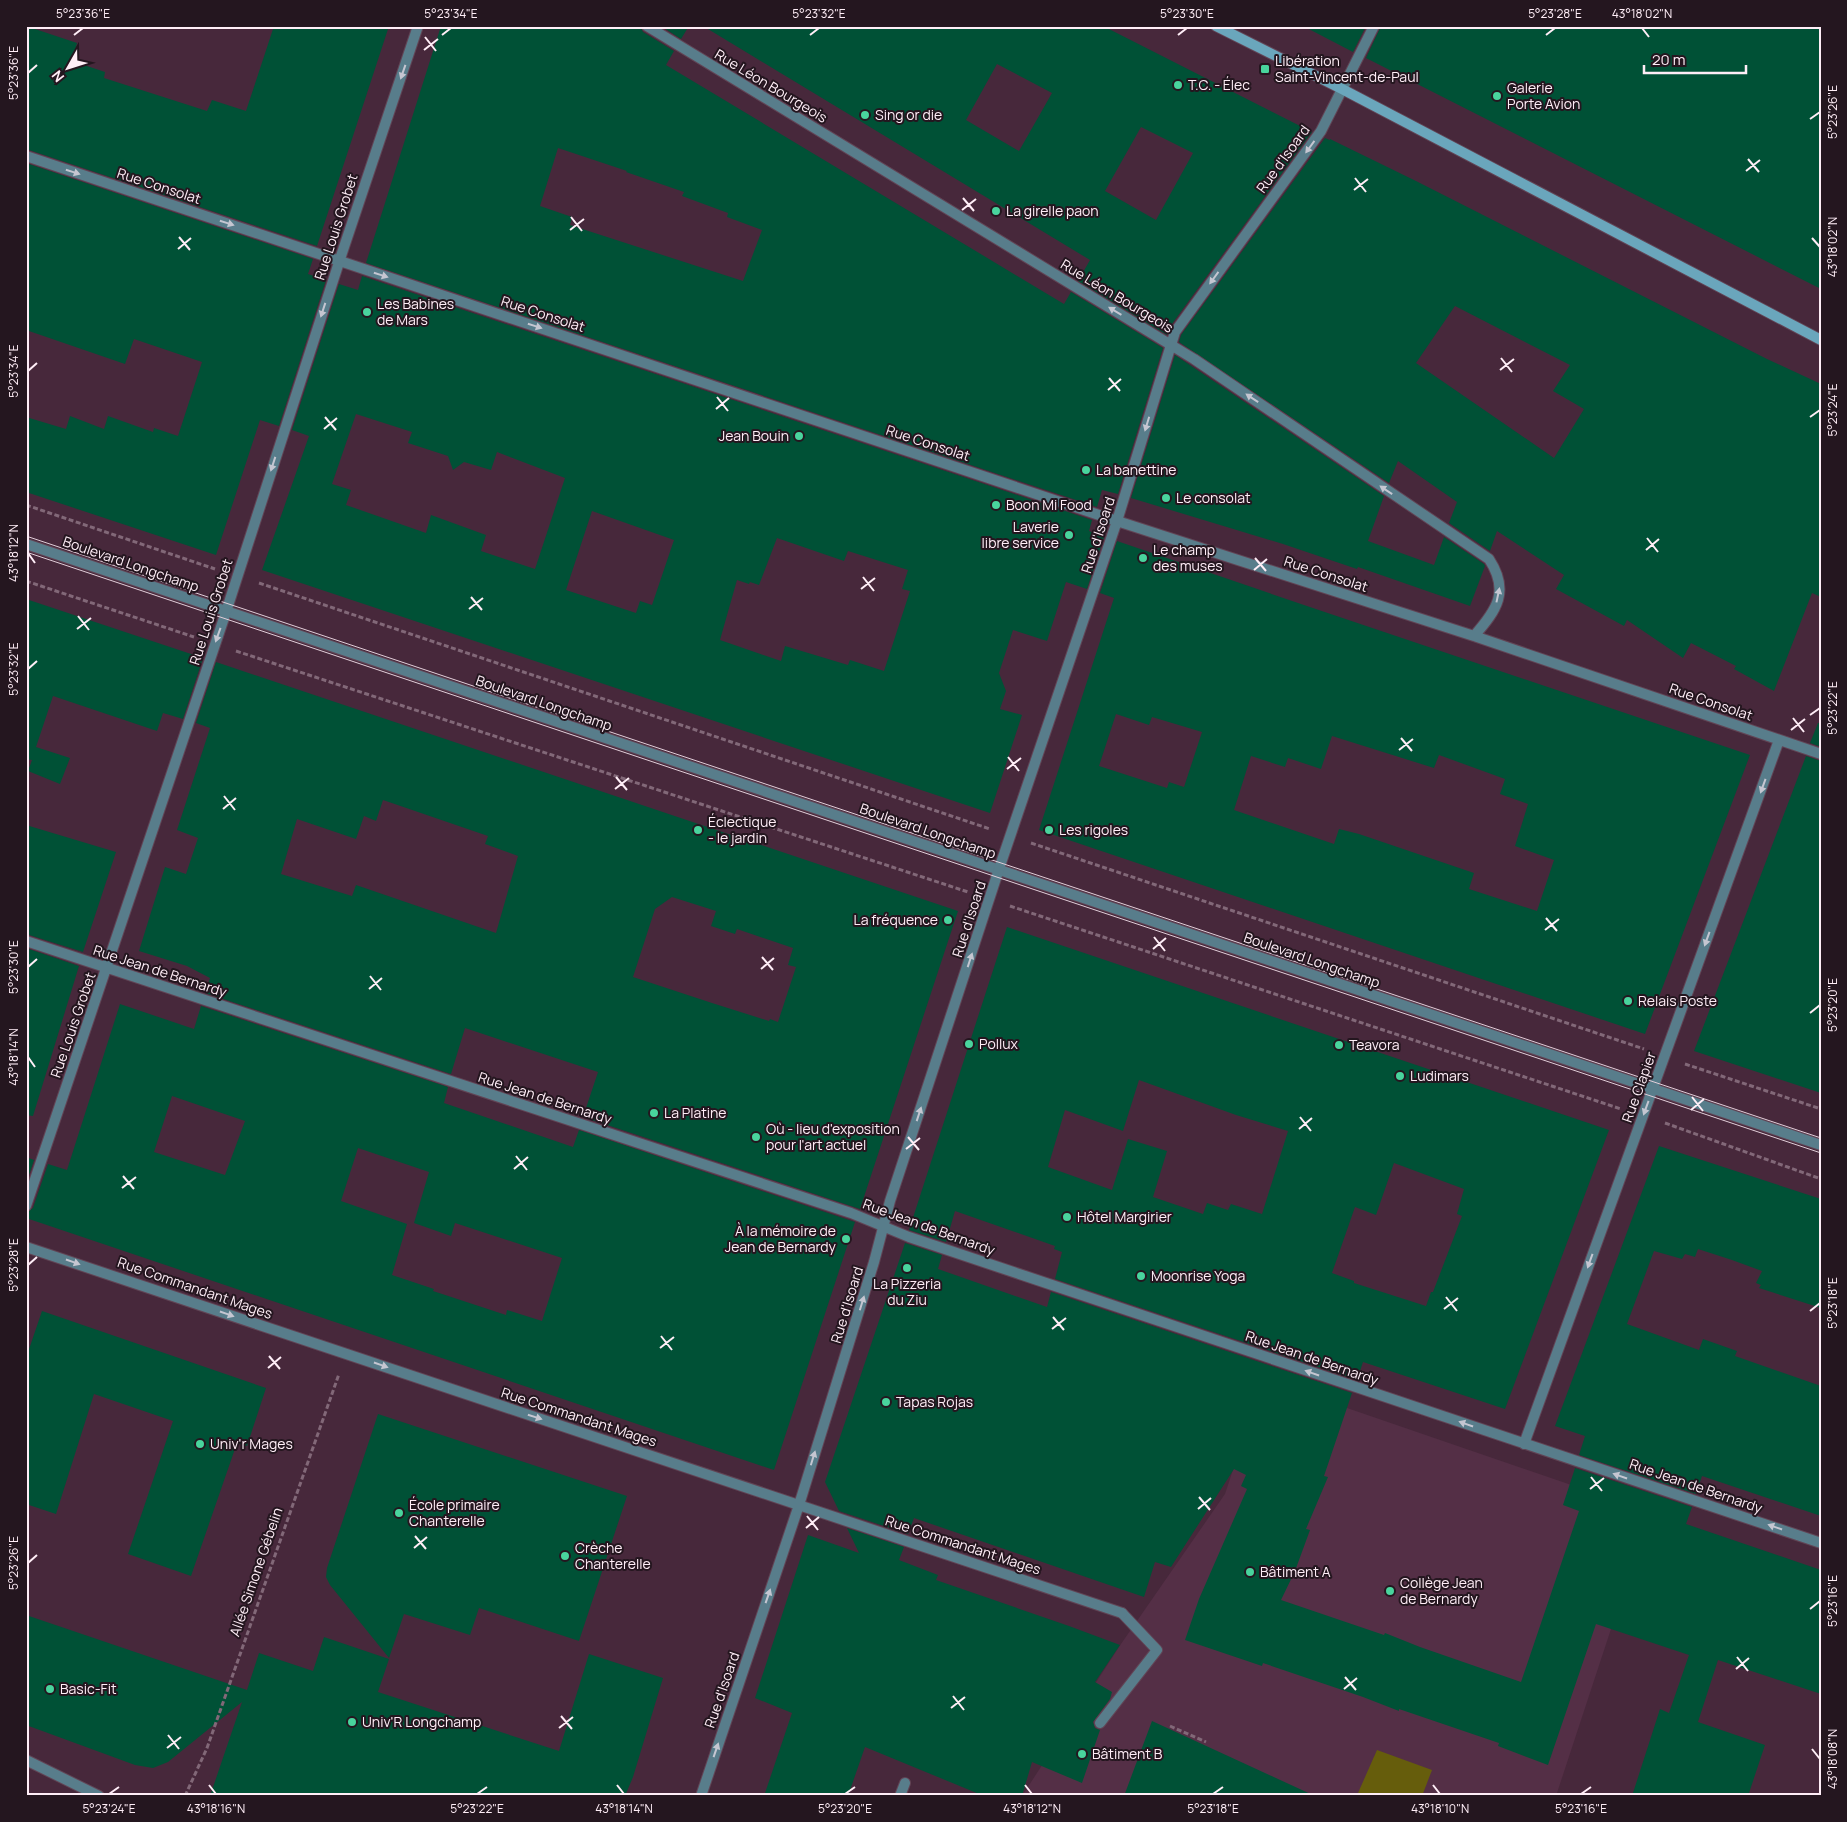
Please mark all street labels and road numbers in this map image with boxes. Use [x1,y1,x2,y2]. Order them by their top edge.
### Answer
street label: Rue Léon Bourgeois [711,44,831,127]
street label: Rue d'Isoard [1252,121,1314,196]
street label: Rue Consolat [115,163,204,208]
street label: Rue Louis Grobet [309,171,362,282]
street label: Rue Léon Bourgeois [1057,254,1177,337]
street label: Rue Consolat [499,291,588,336]
street label: Rue Consolat [884,420,973,465]
street label: Rue d'Isoard [1076,494,1119,575]
street label: Boulevard Longchamp [61,531,202,596]
street label: Rue Consolat [1282,551,1371,596]
street label: Rue Louis Grobet [184,556,237,667]
street label: Boulevard Longchamp [474,670,615,735]
street label: Rue Consolat [1667,678,1756,725]
street label: Boulevard Longchamp [858,798,999,863]
street label: Rue d'Isoard [947,878,990,959]
street label: Boulevard Longchamp [1242,927,1383,992]
street label: Rue Jean de Bernardy [91,940,230,1001]
street label: Rue Louis Grobet [46,969,100,1080]
street label: Rue Clapier [1617,1049,1660,1125]
street label: Rue Jean de Bernardy [476,1067,615,1128]
street label: Rue Jean de Bernardy [860,1194,998,1259]
street label: Rue Commandant Mages [115,1252,275,1323]
street label: Rue d'Isoard [826,1264,867,1346]
street label: Rue Jean de Bernardy [1243,1326,1382,1389]
street label: Rue Commandant Mages [499,1382,659,1451]
street label: Rue Jean de Bernardy [1627,1454,1766,1517]
street label: Allée Simone Gébelin [225,1505,287,1639]
street label: Rue Commandant Mages [883,1510,1043,1579]
street label: Rue d'Isoard [700,1649,743,1730]

